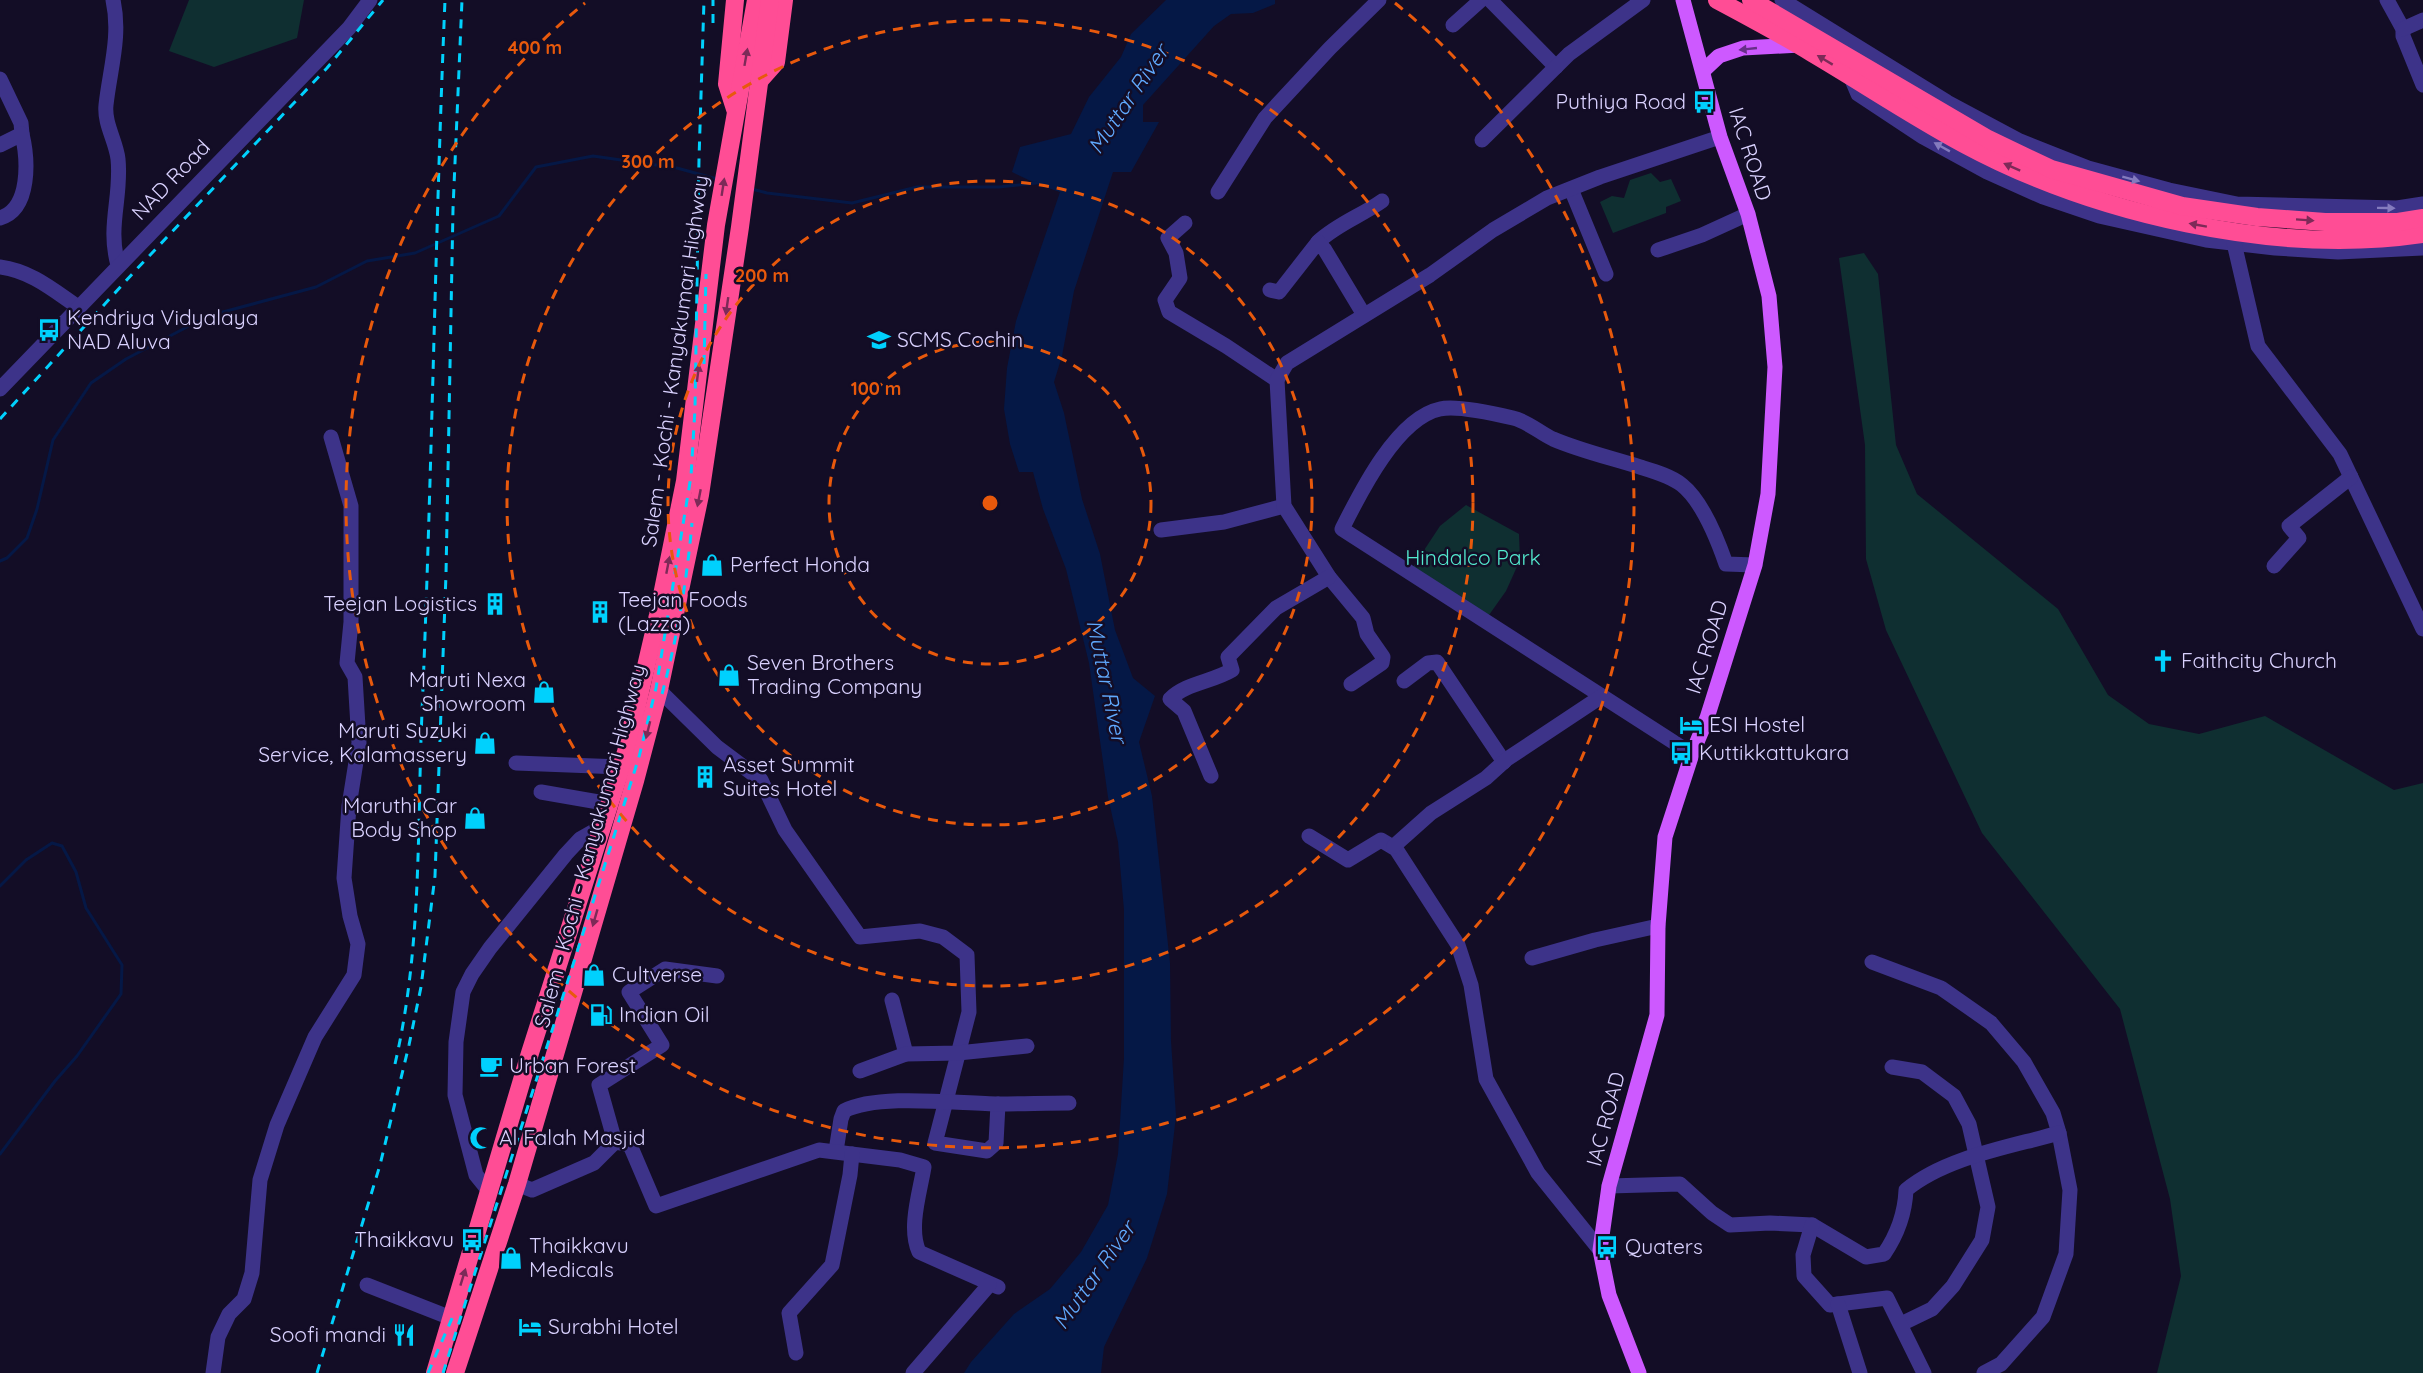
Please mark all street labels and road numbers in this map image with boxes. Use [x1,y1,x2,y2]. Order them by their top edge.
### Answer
street label: IAC ROAD [1724,104,1778,204]
street label: NAD Road [126,134,215,225]
street label: Salem - Kochi - Kanyakumari Highway [635,173,713,548]
street label: IAC ROAD [1679,597,1733,697]
street label: Salem - Kochi - Kanyakumari Highway [528,661,650,1030]
street label: IAC ROAD [1580,1069,1630,1169]

